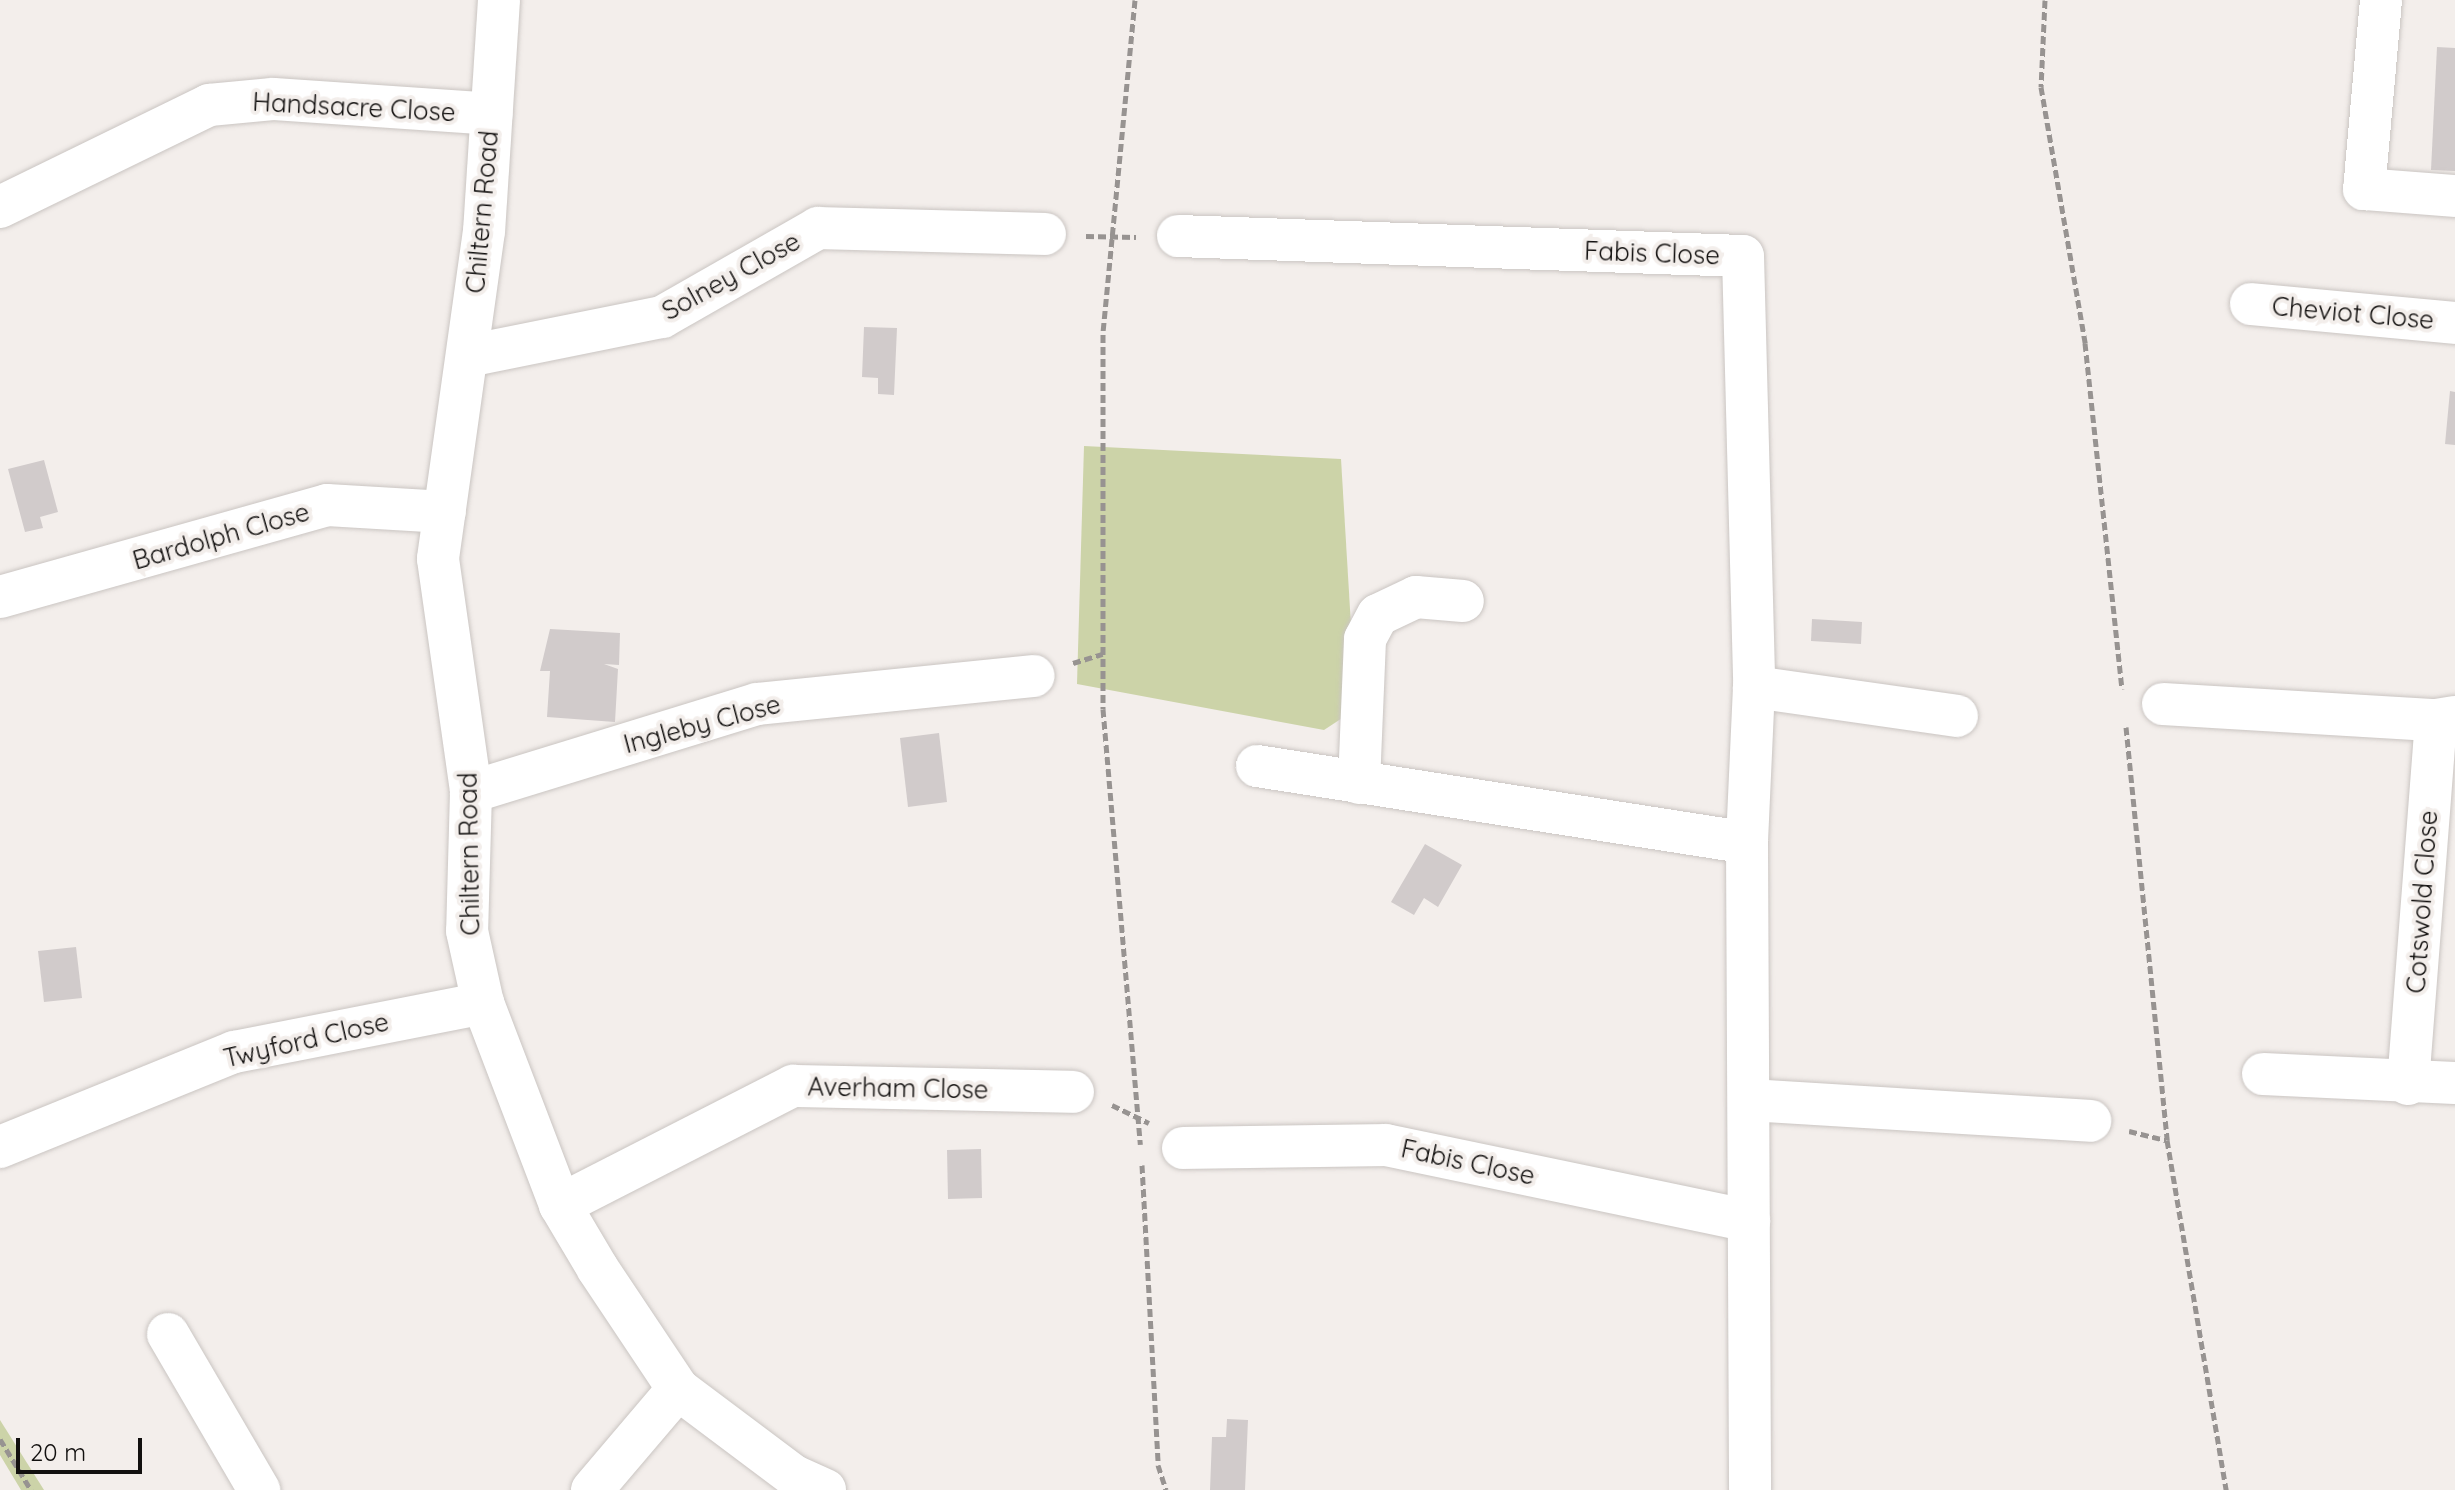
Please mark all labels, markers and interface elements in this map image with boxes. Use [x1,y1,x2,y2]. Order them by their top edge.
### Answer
street label: Handsacre Close [252,86,456,128]
street label: Chiltern Road [459,129,505,295]
street label: Solney Close [657,225,805,327]
street label: Fabis Close [1584,235,1720,271]
street label: Cheviot Close [2271,290,2435,336]
street label: Bardolph Close [129,496,313,576]
street label: Ingleby Close [620,688,784,760]
street label: Chiltern Road [452,772,486,936]
street label: Cotswold Close [2400,809,2444,995]
street label: Twyford Close [220,1006,392,1074]
street label: Averham Close [807,1071,989,1105]
street label: Fabis Close [1398,1133,1538,1191]
scale bar [20,1422,146,1472]
text: 20 m [30,1437,86,1467]

